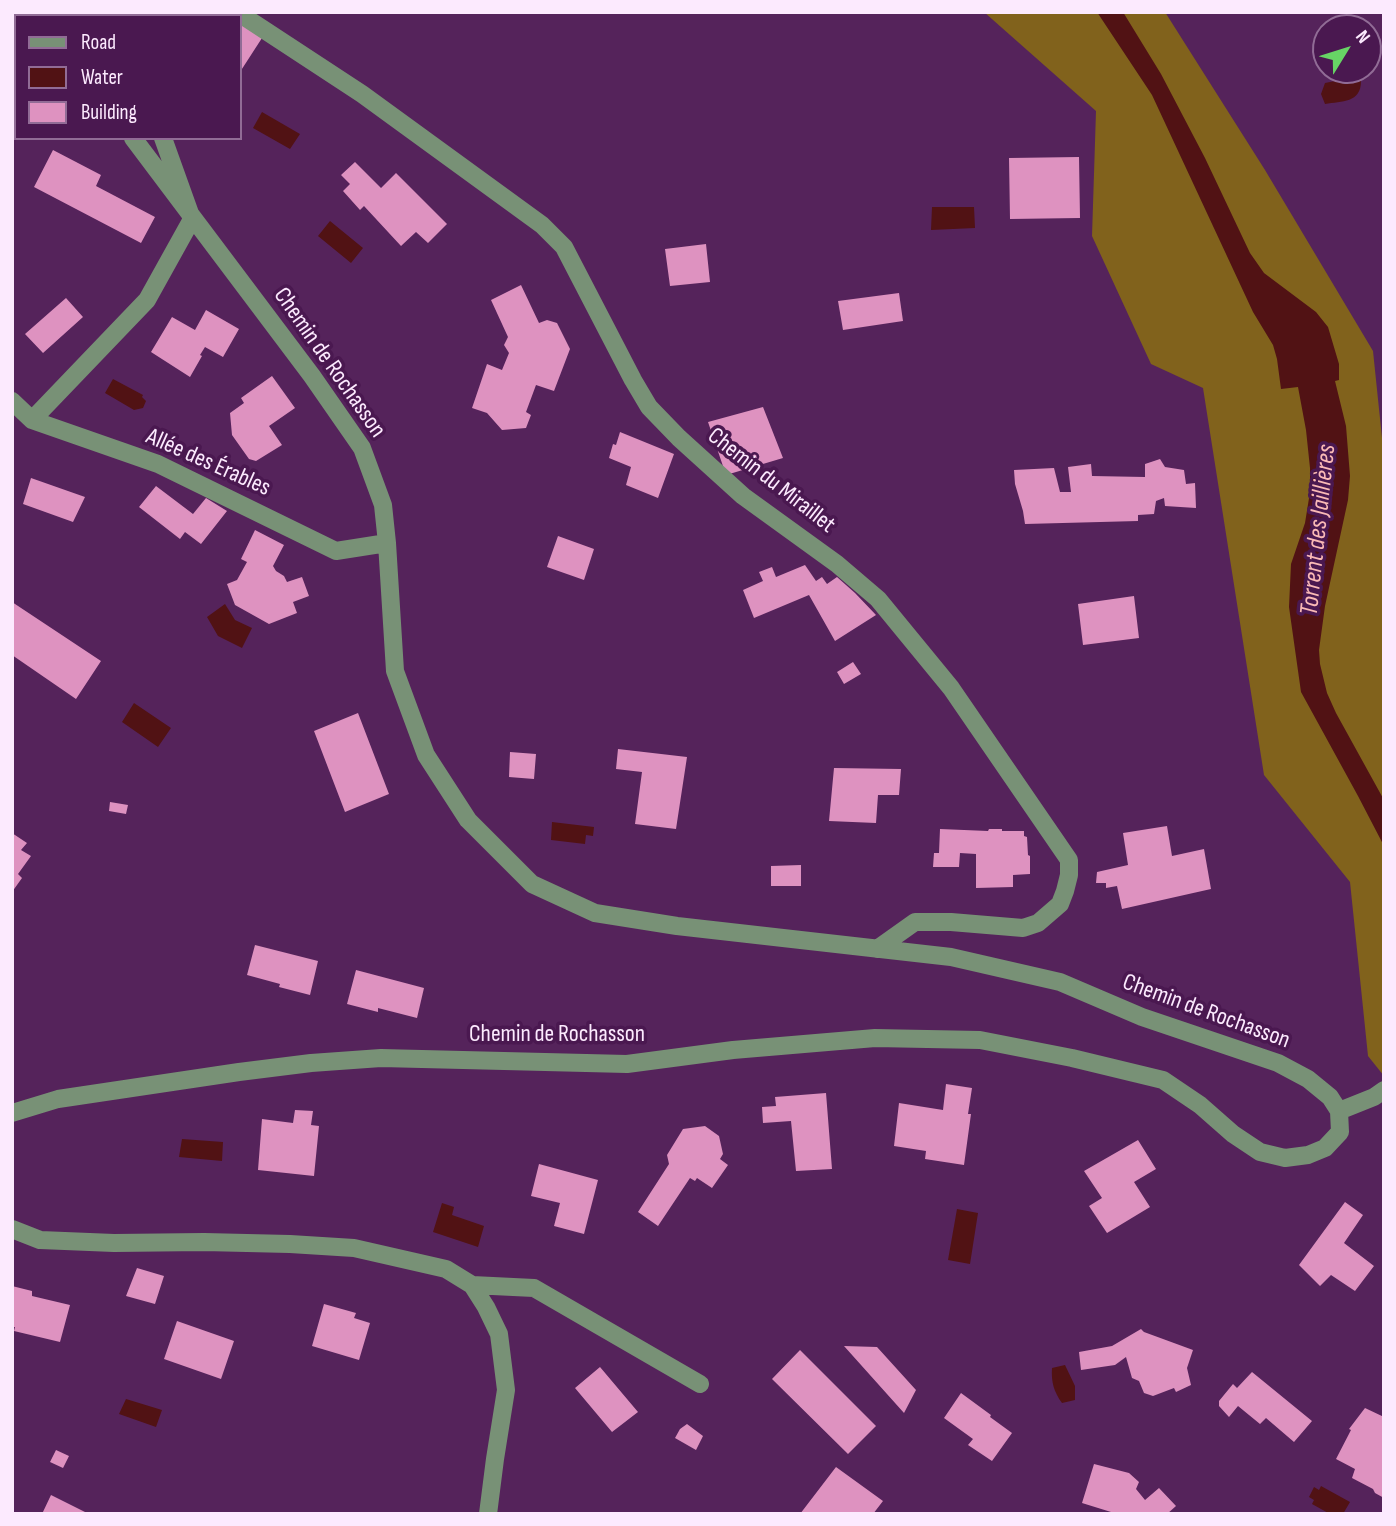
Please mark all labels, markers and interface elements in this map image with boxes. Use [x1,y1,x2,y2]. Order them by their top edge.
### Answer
legend [14,14,242,140]
north arrow [1312,14,1382,84]
text: N [1350,26,1375,48]
text: Road [81,30,116,55]
text: Water [81,65,123,90]
text: Building [81,100,137,125]
street label: Chemin de Rochasson [267,283,391,443]
street label: Chemin du Miraillet [701,422,841,540]
street label: Allée des Érables [141,423,275,503]
water label: Torrent des Jaillières [1294,443,1344,617]
street label: Chemin de Rochasson [1118,968,1294,1056]
street label: Chemin de Rochasson [469,1021,645,1049]

